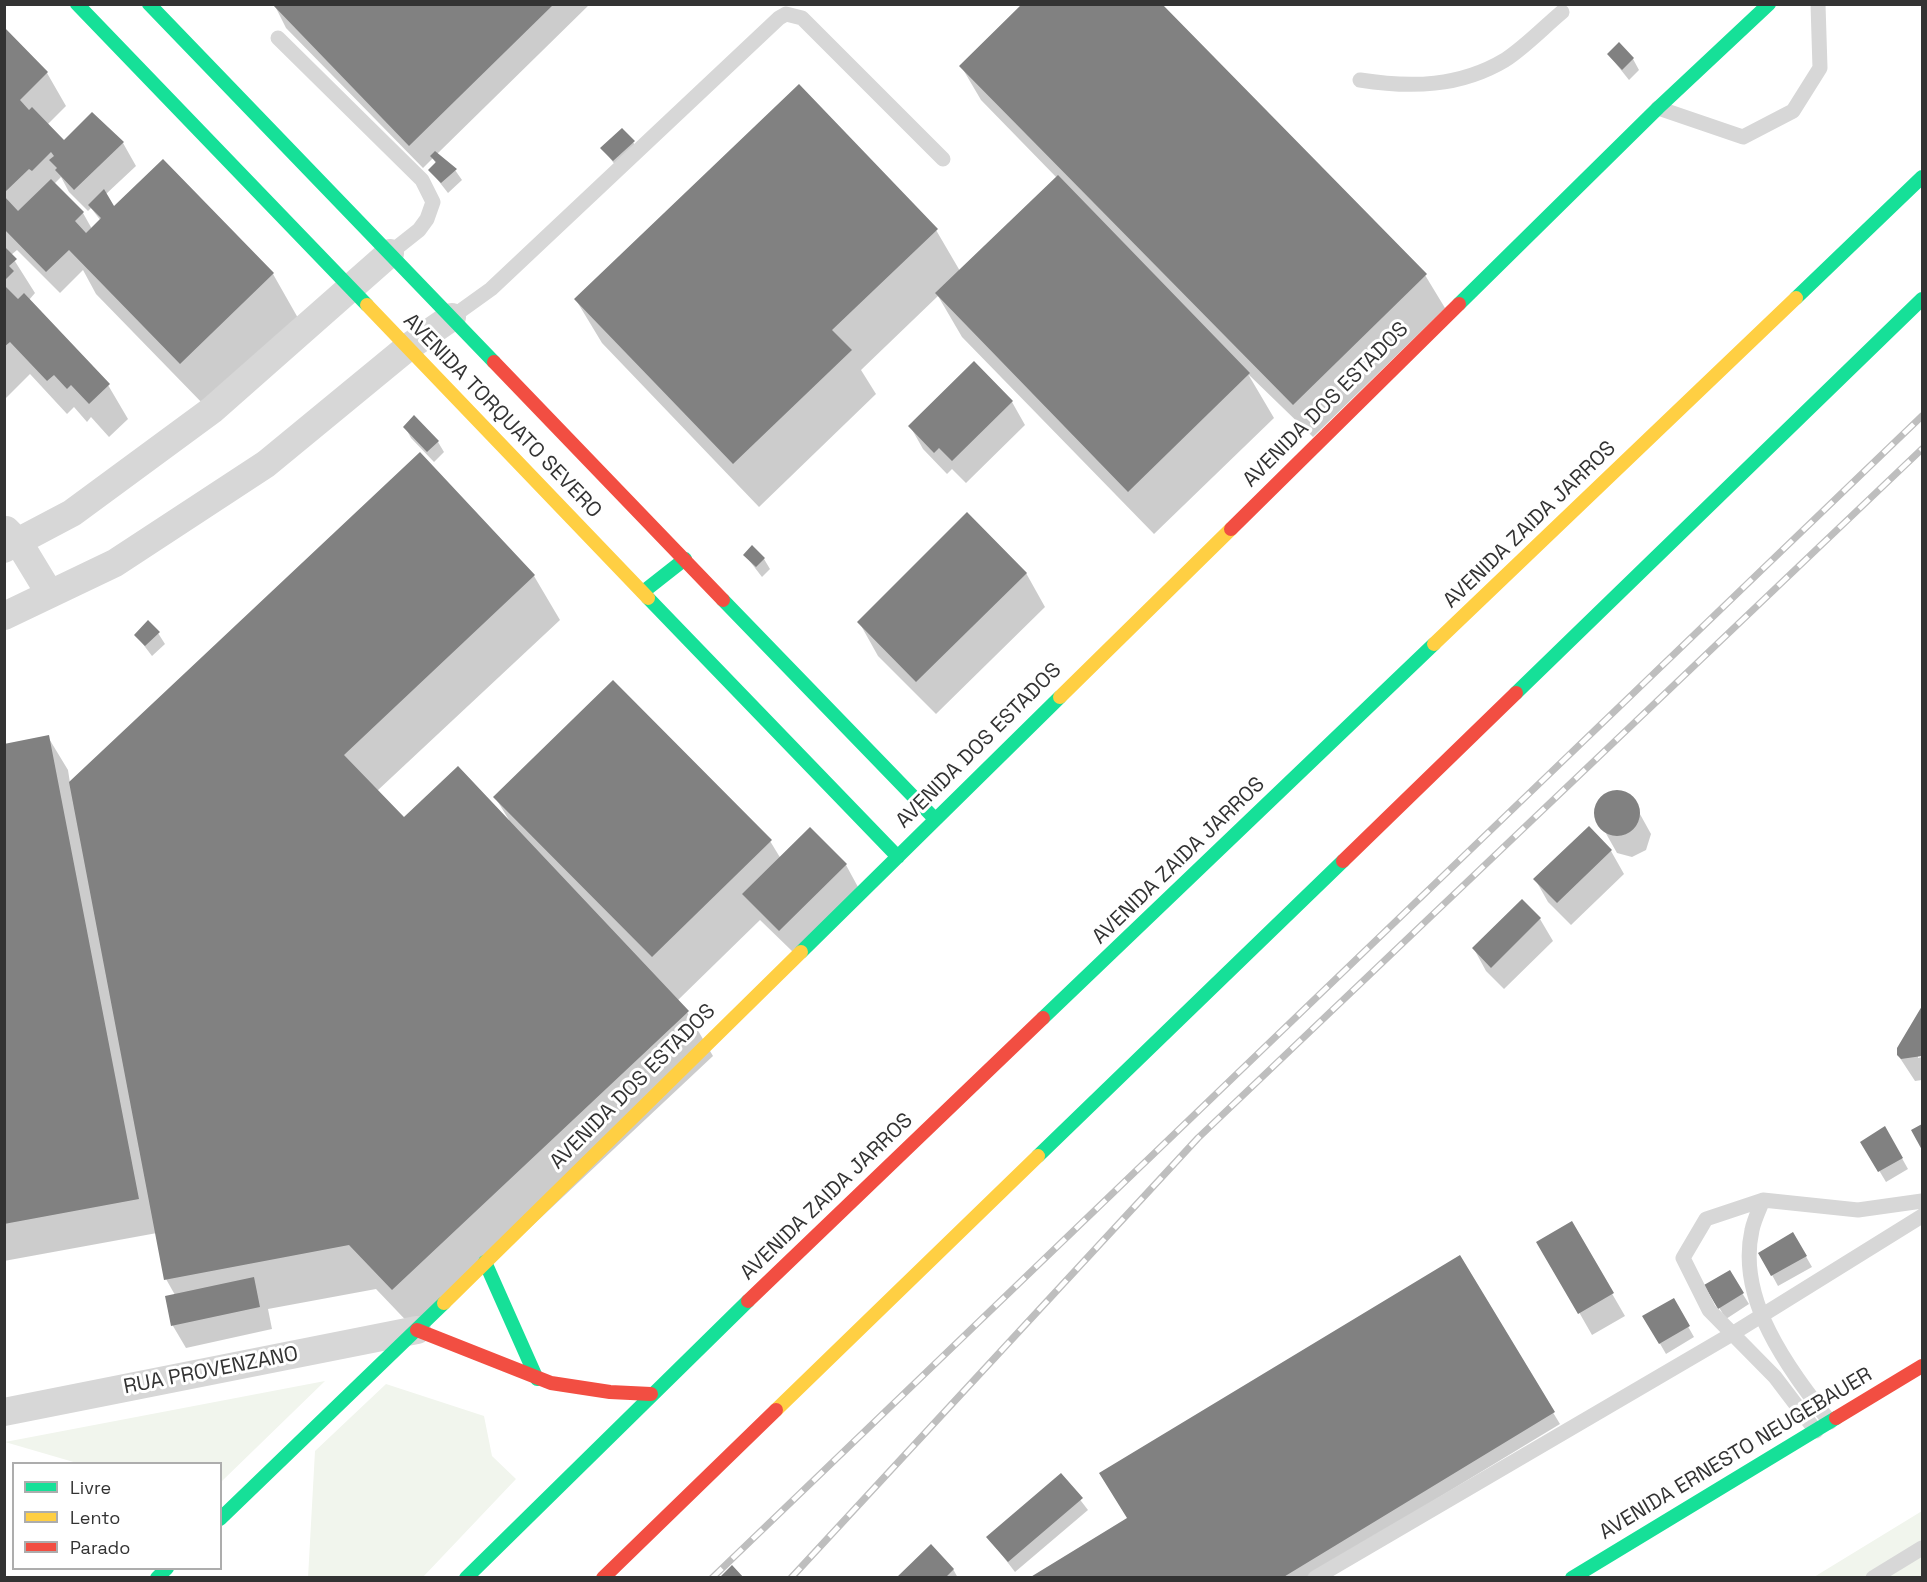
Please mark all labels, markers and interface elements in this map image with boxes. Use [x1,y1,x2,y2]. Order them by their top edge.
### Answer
street label: AVENIDA TORQUATO SEVERO [398,308,606,524]
street label: AVENIDA DOS ESTADOS [1238,317,1414,493]
street label: AVENIDA ZAIDA JARROS [1439,436,1621,614]
street label: AVENIDA DOS ESTADOS [891,658,1067,834]
street label: AVENIDA ZAIDA JARROS [1088,772,1270,950]
street label: AVENIDA DOS ESTADOS [545,999,721,1175]
street label: AVENIDA ZAIDA JARROS [736,1108,918,1286]
street label: RUA PROVENZANO [122,1342,300,1400]
street label: AVENIDA ERNESTO NEUGEBAUER [1595,1362,1877,1546]
legend [12,1462,222,1570]
text: Livre [70,1476,111,1499]
text: Lento [70,1506,120,1529]
text: Parado [70,1536,130,1559]

